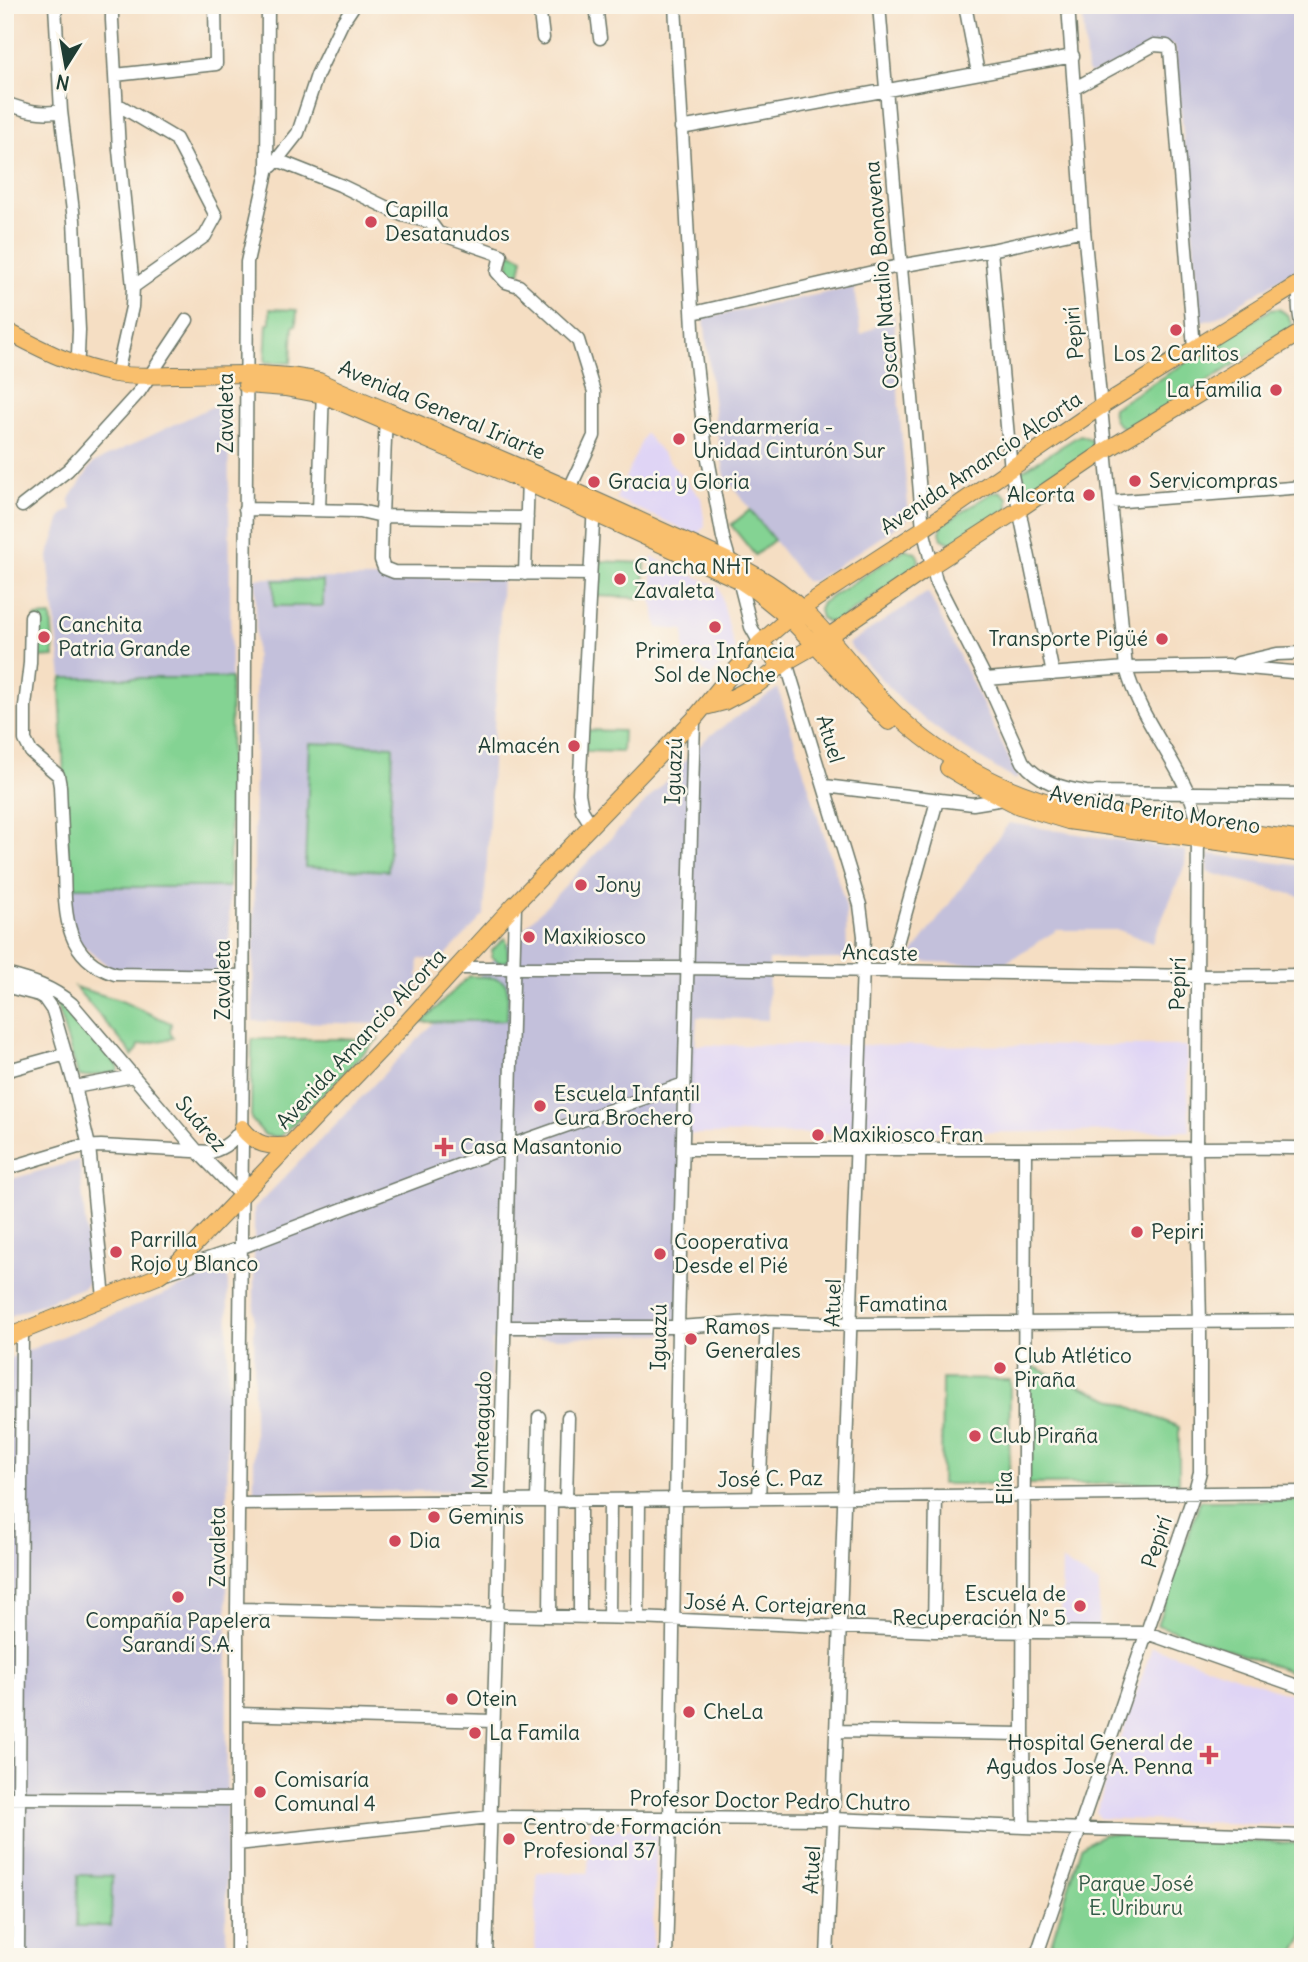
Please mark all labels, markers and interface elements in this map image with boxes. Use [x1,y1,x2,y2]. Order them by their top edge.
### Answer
north arrow [32,32,102,102]
text: N [54,70,71,96]
street label: Oscar Natalio Bonavena [858,160,905,390]
place label: Capilla Desatanudos [385,196,510,247]
marker: Capilla Desatanudos [363,214,379,230]
street label: Pepirí [1058,305,1089,361]
marker: Los 2 Carlitos [1168,322,1184,338]
place label: Los 2 Carlitos [1113,340,1239,367]
street label: Avenida General Iriarte [335,354,550,465]
street label: Zavaleta [212,373,239,453]
place label: La Familia [1166,376,1262,403]
marker: La Familia [1268,382,1284,398]
street label: Avenida Amancio Alcorta [876,386,1086,540]
place label: Gendarmería - Unidad Cinturón Sur [693,413,886,464]
marker: Gendarmería - Unidad Cinturón Sur [671,431,687,447]
place label: Servicompras [1149,467,1278,494]
place label: Gracia y Gloria [608,468,750,495]
marker: Servicompras [1127,473,1143,489]
marker: Gracia y Gloria [586,474,602,490]
place label: Alcorta [1007,482,1075,508]
marker: Alcorta [1081,487,1097,503]
place label: Cancha NHT Zavaleta [634,553,752,604]
marker: Cancha NHT Zavaleta [612,571,628,587]
place label: Canchita Patria Grande [58,611,191,662]
marker: Primera Infancia Sol de Noche [707,619,723,635]
place label: Transporte Pigüé [988,625,1148,652]
marker: Canchita Patria Grande [36,629,52,645]
marker: Transporte Pigüé [1154,631,1170,647]
place label: Primera Infancia Sol de Noche [635,637,795,688]
street label: Atuel [810,712,850,766]
place label: Almacén [478,732,560,759]
street label: Iguazú [659,737,688,805]
marker: Almacén [566,738,582,754]
street label: Avenida Perito Moreno [1048,779,1262,840]
place label: Jony [595,871,641,898]
marker: Jony [573,877,589,893]
place label: Maxikiosco [543,923,646,950]
marker: Maxikiosco [521,929,537,945]
street label: Ancaste [842,938,918,967]
street label: Zavaleta [209,940,236,1020]
street label: Avenida Amancio Alcorta [270,943,451,1135]
street label: Pepirí [1164,957,1191,1011]
place label: Escuela Infantil Cura Brochero [554,1080,700,1131]
street label: Suárez [170,1090,233,1157]
marker: Escuela Infantil Cura Brochero [532,1098,548,1114]
place label: Maxikiosco Fran [832,1121,983,1148]
marker: Maxikiosco Fran [810,1127,826,1143]
place label: Casa Masantonio [460,1133,622,1160]
marker: Casa Masantonio [434,1137,454,1157]
place label: Pepiri [1151,1218,1204,1245]
marker: Pepiri [1129,1224,1145,1240]
place label: Parrilla Rojo y Blanco [130,1226,258,1277]
place label: Cooperativa Desde el Pié [674,1228,789,1279]
marker: Parrilla Rojo y Blanco [108,1244,124,1260]
marker: Cooperativa Desde el Pié [652,1246,668,1262]
street label: Atuel [818,1278,847,1328]
street label: Famatina [858,1289,948,1318]
street label: Iguazú [644,1303,673,1371]
place label: Ramos Generales [705,1313,801,1364]
marker: Ramos Generales [683,1331,699,1347]
place label: Club Atlético Piraña [1014,1342,1132,1393]
marker: Club Atlético Piraña [992,1360,1008,1376]
street label: Monteagudo [466,1370,497,1490]
place label: Club Piraña [989,1422,1098,1449]
marker: Club Piraña [967,1428,983,1444]
street label: José C. Paz [717,1464,823,1493]
street label: Elía [991,1471,1018,1505]
place label: Geminis [448,1503,524,1530]
street label: Zavaleta [204,1507,231,1587]
marker: Geminis [426,1509,442,1525]
street label: Pepirí [1135,1512,1178,1571]
place label: Dia [409,1527,441,1554]
marker: Dia [387,1533,403,1549]
place label: Escuela de Recuperación N° 5 [892,1580,1066,1631]
street label: José A. Cortejarena [683,1588,867,1621]
marker: Compañía Papelera Sarandí S.A. [170,1589,186,1605]
marker: Escuela de Recuperación N° 5 [1072,1598,1088,1614]
place label: Compañía Papelera Sarandí S.A. [85,1607,271,1658]
place label: Otein [466,1685,517,1712]
marker: Otein [444,1691,460,1707]
place label: CheLa [703,1698,763,1725]
marker: CheLa [681,1704,697,1720]
place label: La Famila [489,1719,580,1746]
marker: La Famila [467,1725,483,1741]
place label: Hospital General de Agudos Jose A. Penna [986,1729,1193,1780]
marker: Hospital General de Agudos Jose A. Penna [1199,1745,1219,1765]
place label: Comisaría Comunal 4 [274,1766,376,1817]
marker: Comisaría Comunal 4 [252,1784,268,1800]
street label: Profesor Doctor Pedro Chutro [629,1785,911,1816]
place label: Centro de Formación Profesional 37 [523,1813,721,1864]
marker: Centro de Formación Profesional 37 [501,1831,517,1847]
street label: Atuel [797,1845,826,1895]
park label: Parque José E. Uriburu [1078,1870,1194,1921]

